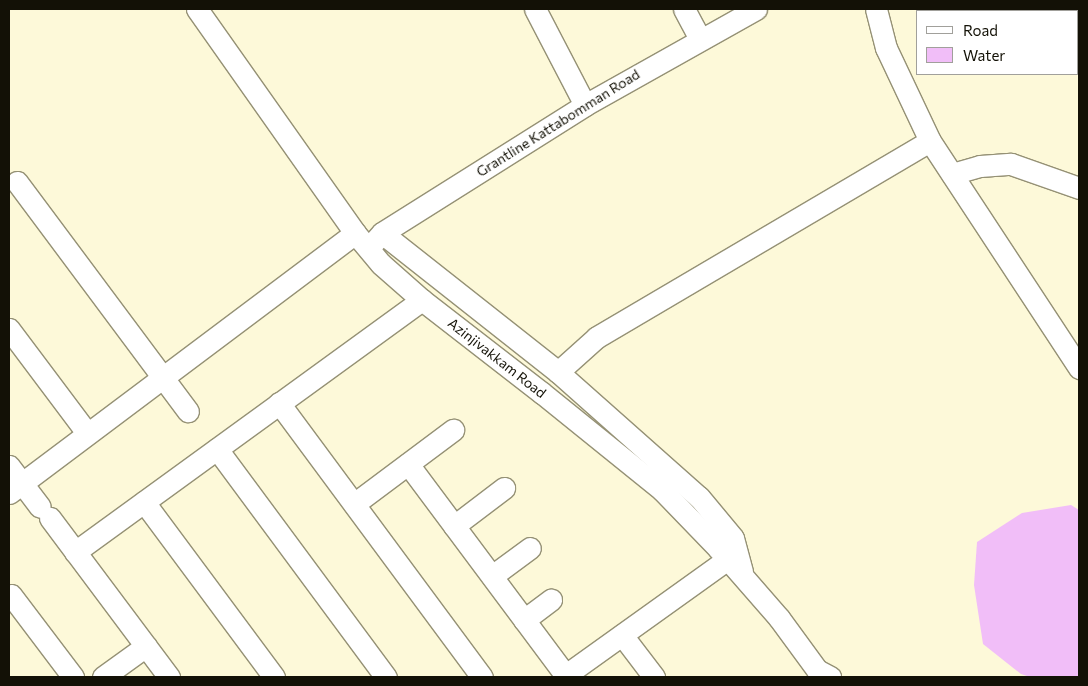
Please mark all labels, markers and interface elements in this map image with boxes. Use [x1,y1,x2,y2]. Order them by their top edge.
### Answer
legend [916,10,1078,75]
text: Road [963,21,998,39]
text: Water [963,46,1005,64]
street label: Grantline Kattabomman Road [473,66,643,180]
street label: Azinjivakkam Road [445,314,549,402]

